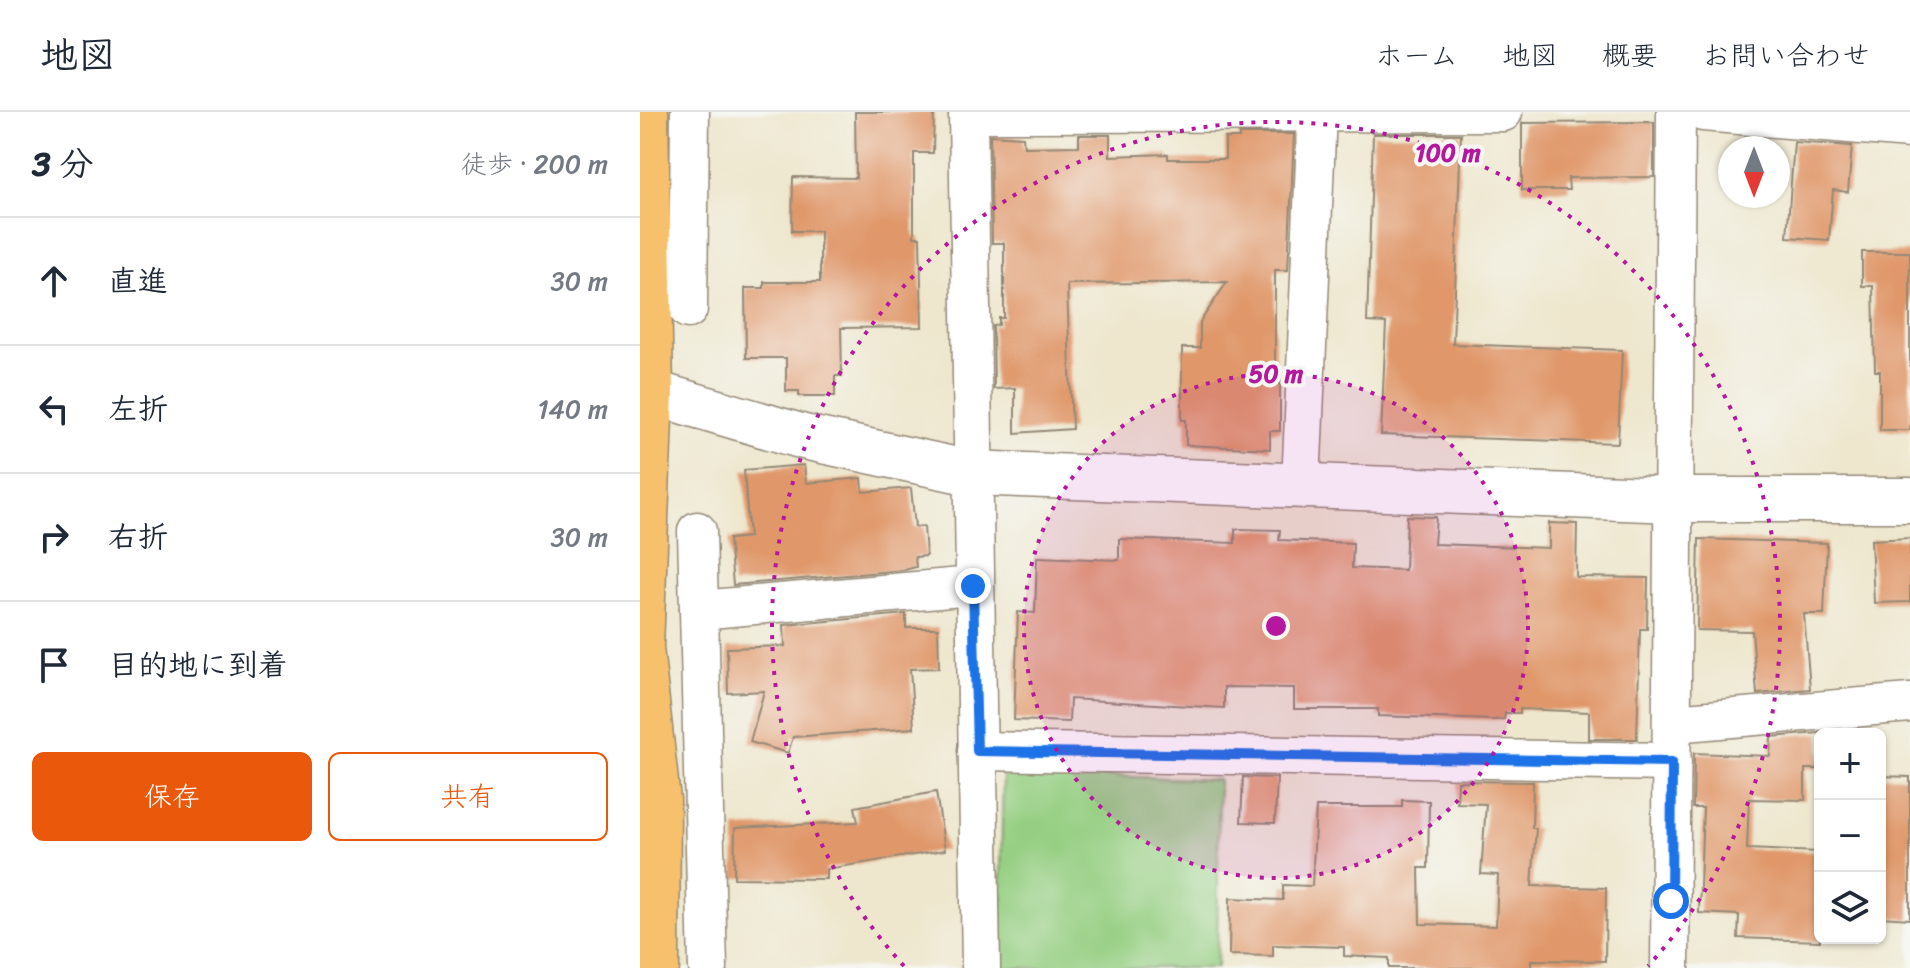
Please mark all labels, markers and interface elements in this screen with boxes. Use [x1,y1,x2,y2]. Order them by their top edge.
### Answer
text: 地図 [40,22,116,89]
text: ホーム [1375,31,1458,80]
text: 地図 [1502,31,1558,80]
text: 概要 [1602,31,1658,80]
text: お問い合わせ [1702,31,1870,80]
text: 100 m [1415,132,1481,174]
text: 3 分 [32,134,94,194]
north arrow [1718,136,1790,208]
text: 徒歩 · 200 m [461,141,608,187]
text: 直進 [108,254,168,308]
text: 30 m [551,258,608,304]
icon: ahead [32,259,76,303]
text: 50 m [1249,353,1304,395]
text: 左折 [108,382,168,436]
text: 140 m [537,386,608,432]
icon: left [32,387,76,431]
text: 右折 [108,510,168,564]
text: 30 m [551,514,608,560]
icon: right [32,515,76,559]
route end [955,568,991,604]
centre of rings [1262,612,1290,640]
text: 目的地に到着 [108,638,288,692]
icon: arrive [32,643,76,687]
map controls [1814,728,1886,944]
button: + [1814,728,1886,800]
button: 保存 [32,752,312,841]
button: 共有 [328,752,608,841]
button: − [1814,800,1886,872]
button: layers [1814,872,1886,944]
route start [1653,883,1689,919]

